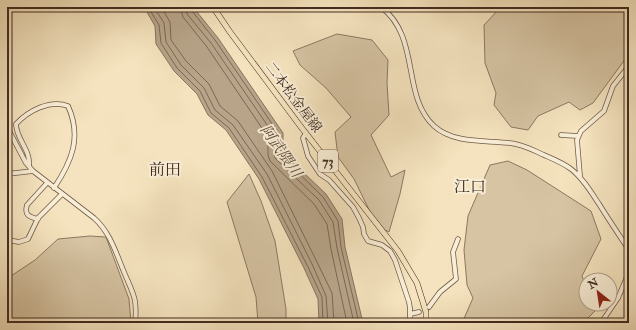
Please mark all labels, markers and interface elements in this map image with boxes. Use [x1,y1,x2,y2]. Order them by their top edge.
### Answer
street label: 二本松金屋線 [262,59,326,136]
water label: 阿武隈川 [256,121,307,183]
road number: 73 [318,150,338,172]
district label: 前田 [149,160,181,180]
district label: 江口 [454,177,486,197]
north arrow [578,272,618,312]
text: N [585,275,602,292]

